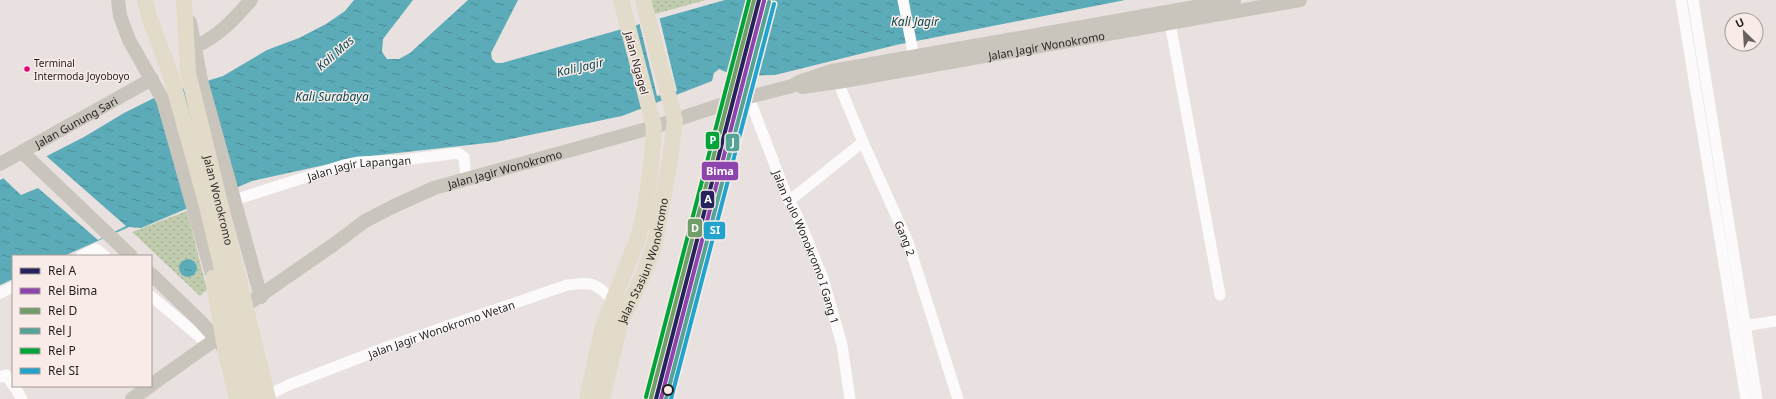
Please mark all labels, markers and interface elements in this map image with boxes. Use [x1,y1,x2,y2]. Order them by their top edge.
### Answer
north arrow [1724,12,1764,52]
water label: Kali Jagir [891,13,940,30]
text: U [1733,14,1747,31]
street label: Jalan Jagir Wonokromo [986,27,1106,63]
street label: Jalan Ngagel [621,29,653,96]
water label: Kali Mas [312,32,358,74]
water label: Kali Jagir [555,53,606,81]
place label: Terminal Intermoda Joyoboyo [34,56,130,83]
marker: Terminal Intermoda Joyoboyo [22,64,32,74]
water label: Kali Surabaya [295,88,369,105]
street label: Jalan Gunung Sari [31,92,120,151]
line badge: P [705,131,720,150]
text: P [710,132,717,147]
line badge: J [725,133,740,152]
text: J [730,134,735,149]
street label: Jalan Jagir Wonokromo [445,145,564,192]
street label: Jalan Jagir Lapangan [304,152,412,184]
street label: Jalan Wonokromo [201,153,238,247]
line badge: Bima [701,161,739,181]
text: Bima [706,163,734,178]
street label: Jalan Pulo Wonokromo I Gang 1 [770,167,843,326]
line badge: A [700,190,715,209]
text: A [704,191,712,206]
street label: Jalan Stasiun Wonokromo [613,196,671,325]
line badge: D [687,218,703,238]
street label: Gang 2 [892,218,919,257]
text: D [691,220,699,235]
line badge: SI [703,221,726,240]
text: SI [710,222,720,237]
legend [12,255,152,387]
text: Rel A [48,262,76,279]
text: Rel Bima [48,282,97,299]
street label: Jalan Jagir Wonokromo Wetan [365,296,516,361]
text: Rel D [48,302,77,319]
text: Rel J [48,322,72,339]
text: Rel P [48,342,76,359]
text: Rel SI [48,362,79,379]
unlabelled marker [662,384,674,396]

